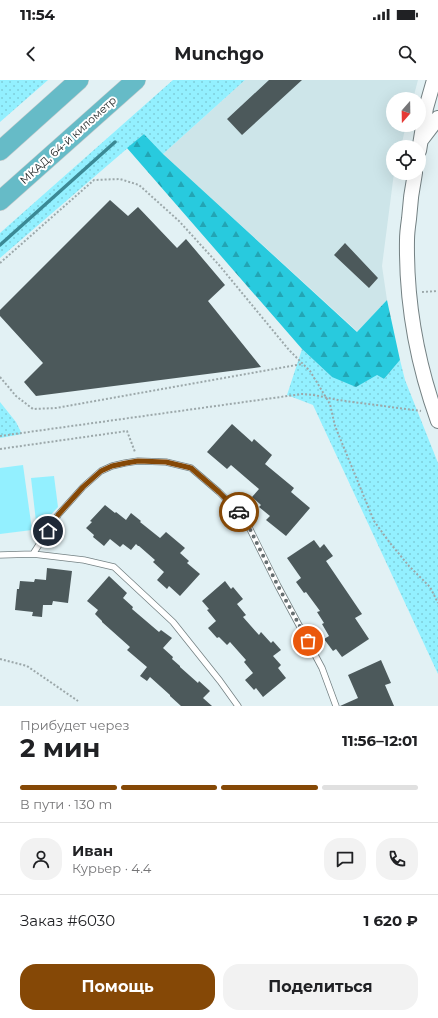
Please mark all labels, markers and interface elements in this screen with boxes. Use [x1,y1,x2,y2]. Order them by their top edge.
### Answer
text: 11:54 [20,5,55,24]
icon: back [20,43,42,65]
text: Munchgo [174,43,264,65]
icon: search [396,43,418,65]
north arrow [386,92,426,132]
map controls [386,92,426,180]
street label: МКАД, 64-й километр [17,93,119,187]
button: locate [386,140,426,180]
courier [219,492,259,532]
icon: car [228,501,250,523]
pin [31,514,65,548]
icon: home [37,520,59,542]
pin [291,624,325,658]
icon: bag [297,630,319,652]
text: Прибудет через [20,717,129,733]
text: 11:56–12:01 [342,731,418,750]
text: 2 мин [20,732,100,764]
text: В пути · 130 m [20,796,112,812]
button: person [20,838,62,880]
button: chat [324,838,366,880]
button: phone [376,838,418,880]
text: Иван [72,841,113,860]
text: Курьер · 4.4 [72,860,151,876]
text: Заказ #6030 [20,911,115,930]
text: 1 620 ₽ [363,911,418,930]
button: Помощь [20,964,215,1010]
button: Поделиться [223,964,418,1010]

